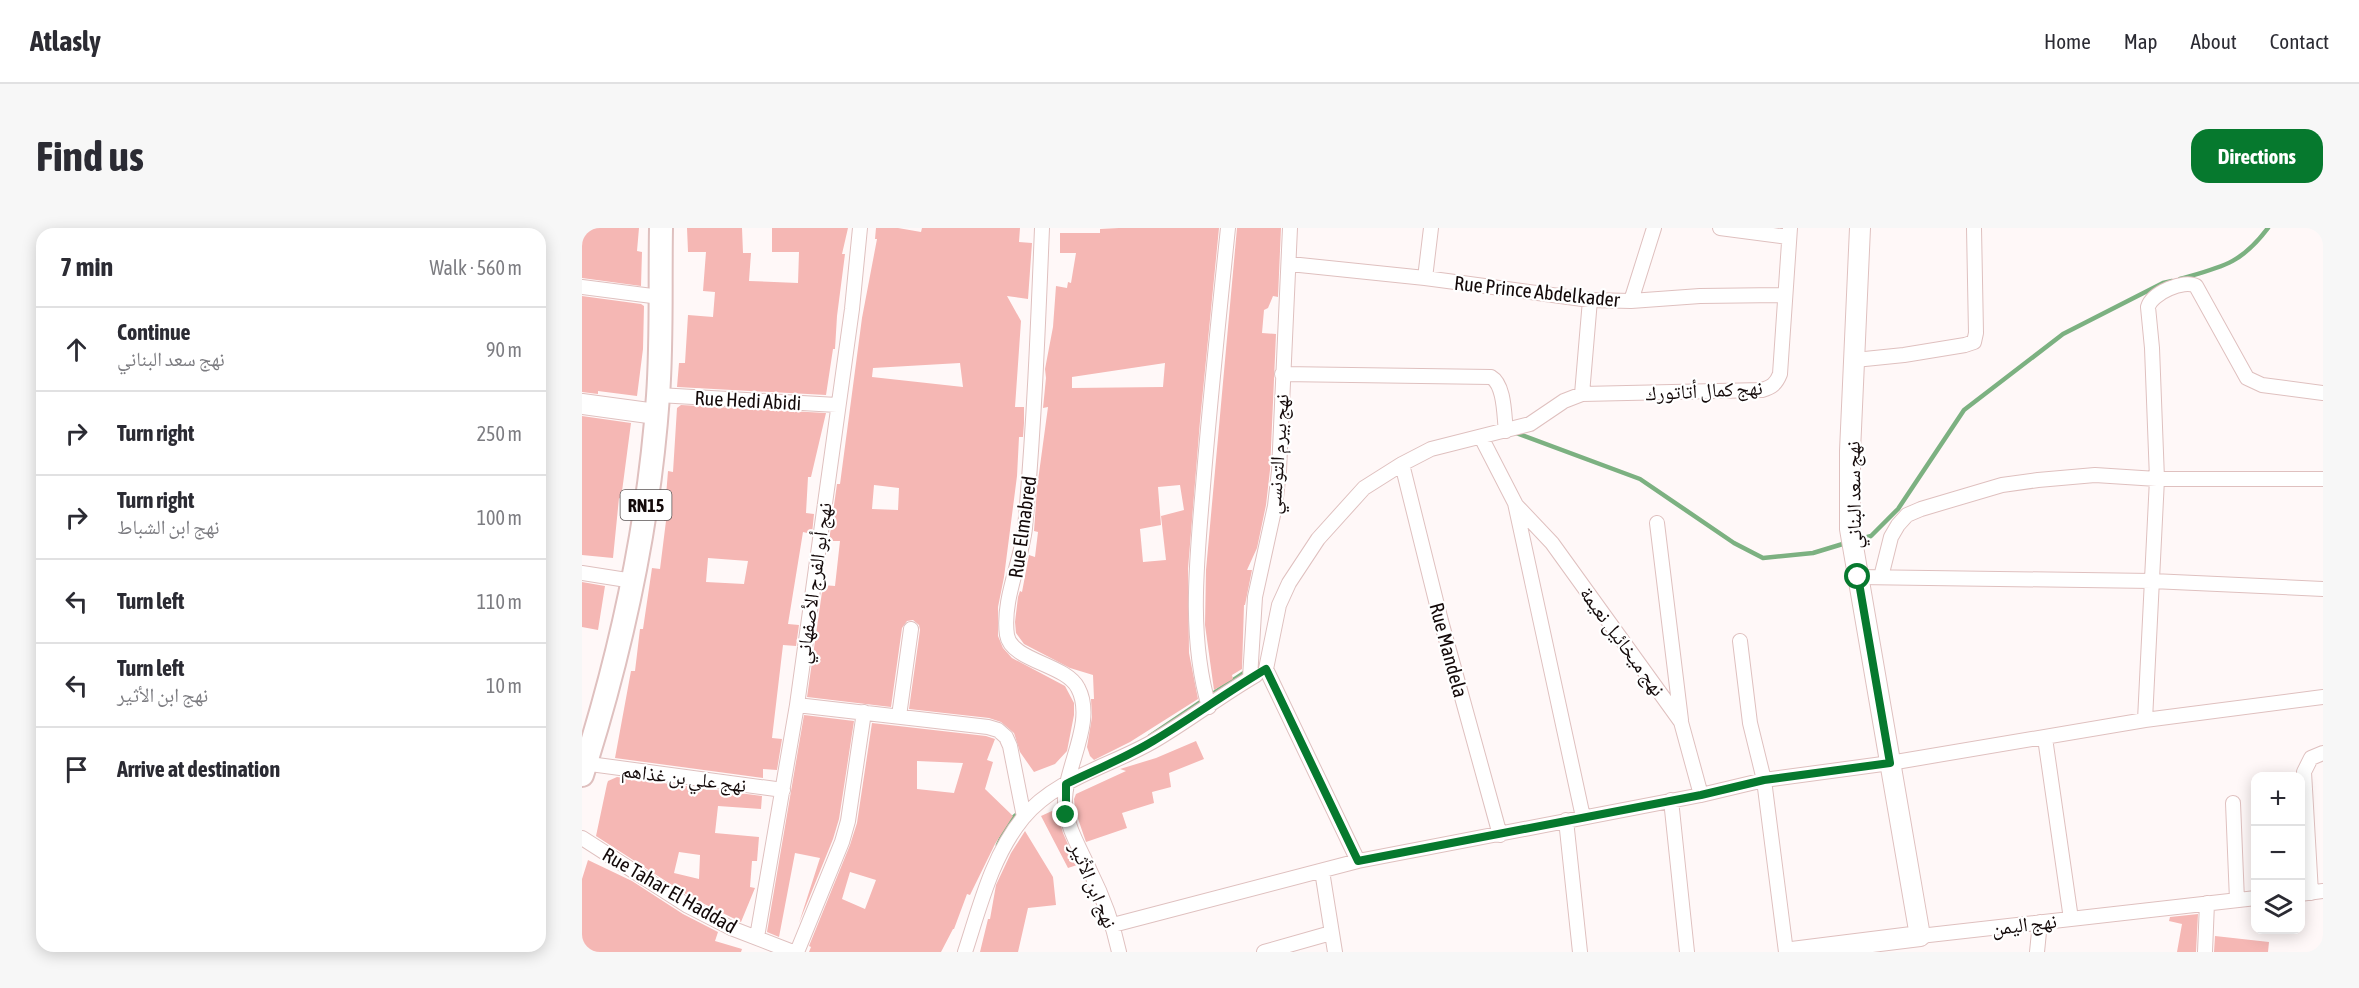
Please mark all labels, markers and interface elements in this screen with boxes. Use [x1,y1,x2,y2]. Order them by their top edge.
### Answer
text: Atlasly [30,25,101,57]
text: Home [2044,29,2091,53]
text: Map [2124,29,2158,53]
text: About [2191,29,2237,53]
text: Contact [2270,29,2329,53]
button: Directions [2191,129,2323,183]
text: Find us [36,132,144,180]
text: 7 min [60,252,113,282]
text: Walk · 560 m [430,256,522,279]
street label: Rue Prince Abdelkader [1453,271,1622,311]
text: Continue [117,319,191,345]
icon: ahead [60,333,93,366]
text: 90 m [486,338,522,361]
text: نهج سعد البناني [117,347,225,370]
street label: نهج كمال أتاتورك [1645,375,1763,407]
street label: Rue Hedi Abidi [694,386,802,414]
street label: نهج بيرم التونسي [1261,393,1298,515]
icon: right [60,417,93,450]
text: Turn right [117,420,194,446]
text: 250 m [477,422,522,445]
street label: نهج سعد البناني [1841,441,1871,549]
street label: Rue Elmabred [1003,474,1041,580]
text: Turn right [117,487,194,513]
road number: RN15 [620,490,672,520]
icon: right [60,501,93,534]
street label: نهج أبو الفرج الأصفهاني [790,501,841,666]
text: 100 m [477,506,522,529]
text: نهج ابن الشباط [117,515,219,538]
route start [1844,563,1870,589]
street label: نهج ميخائيل نعيمة [1574,582,1670,701]
icon: left [60,585,93,618]
text: Turn left [117,588,184,614]
text: 110 m [477,590,522,613]
street label: Rue Mandela [1425,600,1473,700]
text: Turn left [117,655,184,681]
icon: left [60,669,93,702]
text: 10 m [486,674,522,697]
text: نهج ابن الأثير [117,683,208,706]
icon: arrive [60,753,93,786]
text: Arrive at destination [117,756,280,782]
street label: نهج علي بن غذاهم [620,758,748,801]
map controls [2251,772,2305,934]
button: + [2251,772,2305,826]
route end [1052,801,1078,827]
button: − [2251,826,2305,880]
street label: نهج ابن الأثير [1063,838,1122,932]
street label: Rue Tahar El Haddad [599,842,741,938]
button: layers [2251,880,2305,934]
street label: نهج اليمن [1990,909,2058,941]

